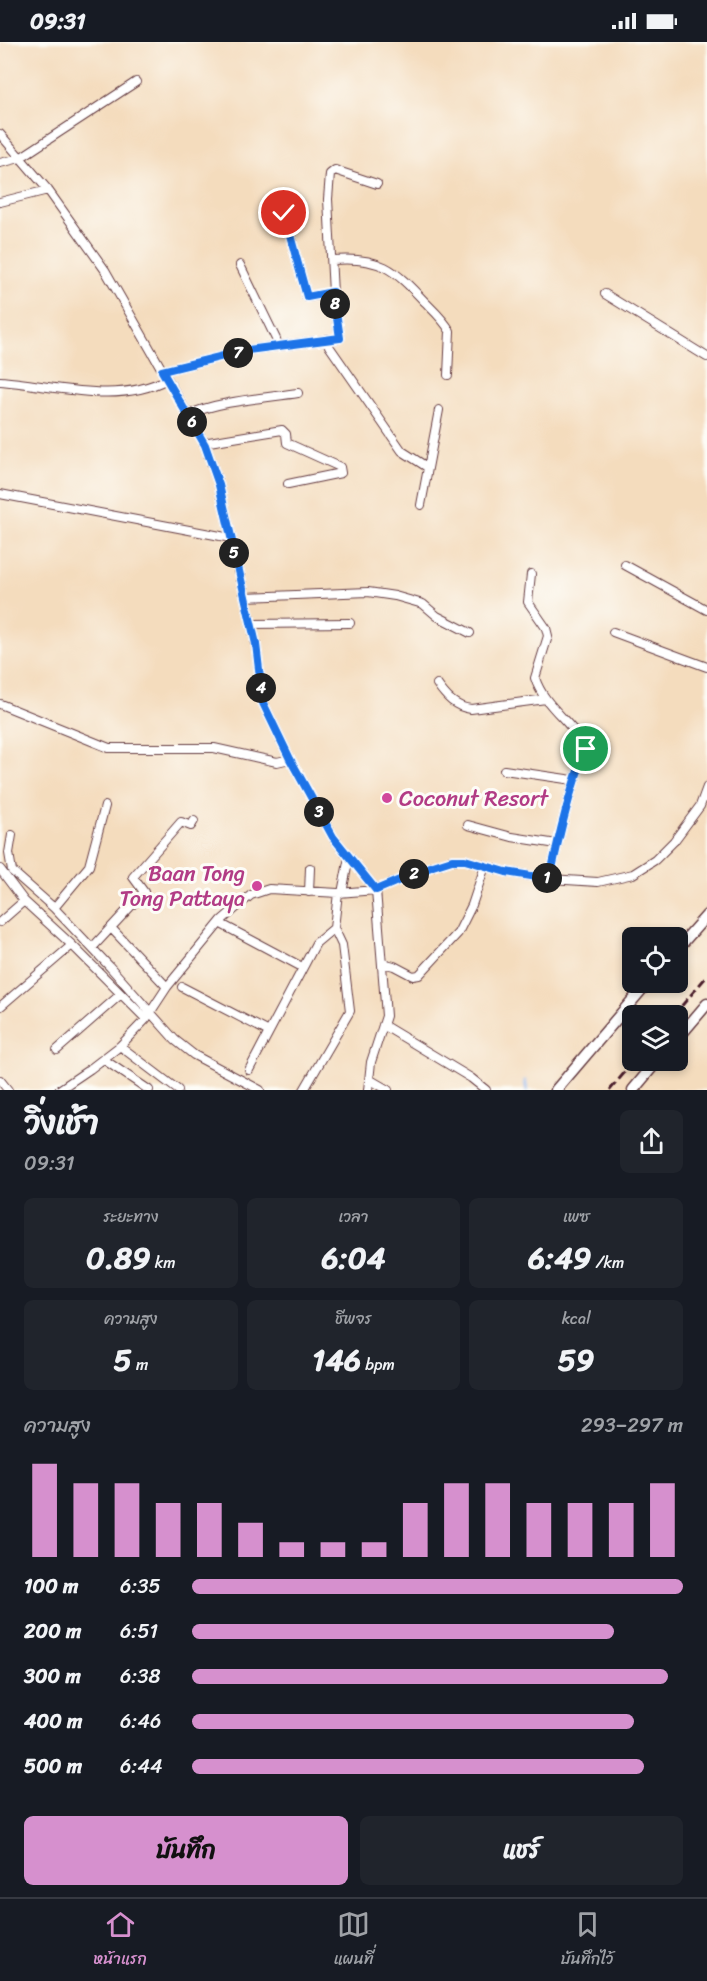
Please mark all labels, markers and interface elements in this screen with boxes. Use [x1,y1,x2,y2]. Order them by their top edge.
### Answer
text: 09:31 [30,2,86,41]
pin [258,187,309,238]
icon: check [267,196,300,229]
pin: 8 [320,289,350,319]
text: 8 [330,289,340,318]
pin: 7 [223,338,253,368]
text: 7 [233,338,243,367]
pin: 6 [177,407,207,437]
text: 6 [187,407,197,436]
pin: 5 [219,538,249,568]
text: 5 [229,538,239,567]
pin: 4 [246,673,276,703]
text: 4 [256,673,266,702]
pin [560,723,611,774]
icon: arrive [569,732,602,765]
place label: Coconut Resort [399,779,549,818]
marker: Coconut Resort [380,791,394,805]
pin: 3 [304,797,334,827]
text: 3 [315,797,323,826]
place label: Baan Tong Tong Pattaya [119,854,245,918]
pin: 2 [399,859,429,889]
text: 2 [409,859,419,888]
pin: 1 [532,863,562,893]
text: 1 [544,863,550,892]
marker: Baan Tong Tong Pattaya [250,879,264,893]
map controls [622,927,688,1071]
button: locate [622,927,688,993]
button: layers [622,1005,688,1071]
text: วิ่งเช้า [24,1094,99,1152]
button: share [620,1110,683,1173]
text: 09:31 [24,1146,75,1181]
text: ระยะทาง [103,1202,158,1231]
text: เวลา [338,1202,369,1231]
text: เพซ [563,1202,589,1231]
text: 0.89 [86,1231,151,1285]
text: 6:04 [322,1231,385,1285]
text: 6:49 [528,1231,591,1285]
text: km [151,1248,176,1277]
text: /km [591,1248,624,1277]
text: ความสูง [104,1304,157,1333]
text: ชีพจร [335,1304,372,1333]
text: kcal [562,1304,591,1333]
text: 5 [113,1333,132,1387]
text: 146 [312,1333,361,1387]
text: 59 [558,1333,595,1387]
text: m [132,1350,148,1379]
text: bpm [361,1350,395,1379]
text: ความสูง [24,1408,90,1443]
text: 293–297 m [581,1408,683,1443]
text: 100 m [24,1569,78,1604]
text: 6:35 [120,1569,161,1604]
text: 200 m [24,1614,81,1649]
text: 6:51 [120,1614,158,1649]
text: 300 m [24,1659,81,1694]
text: 6:38 [120,1659,160,1694]
text: 400 m [24,1704,82,1739]
text: 6:46 [120,1704,161,1739]
text: 500 m [24,1749,82,1784]
text: 6:44 [120,1749,162,1784]
button: บันทึก [24,1816,348,1885]
button: แชร์ [360,1816,683,1885]
tab: หน้าแรก [94,1908,147,1973]
tab: แผนที่ [334,1908,374,1973]
tab: บันทึกไว้ [561,1908,613,1973]

